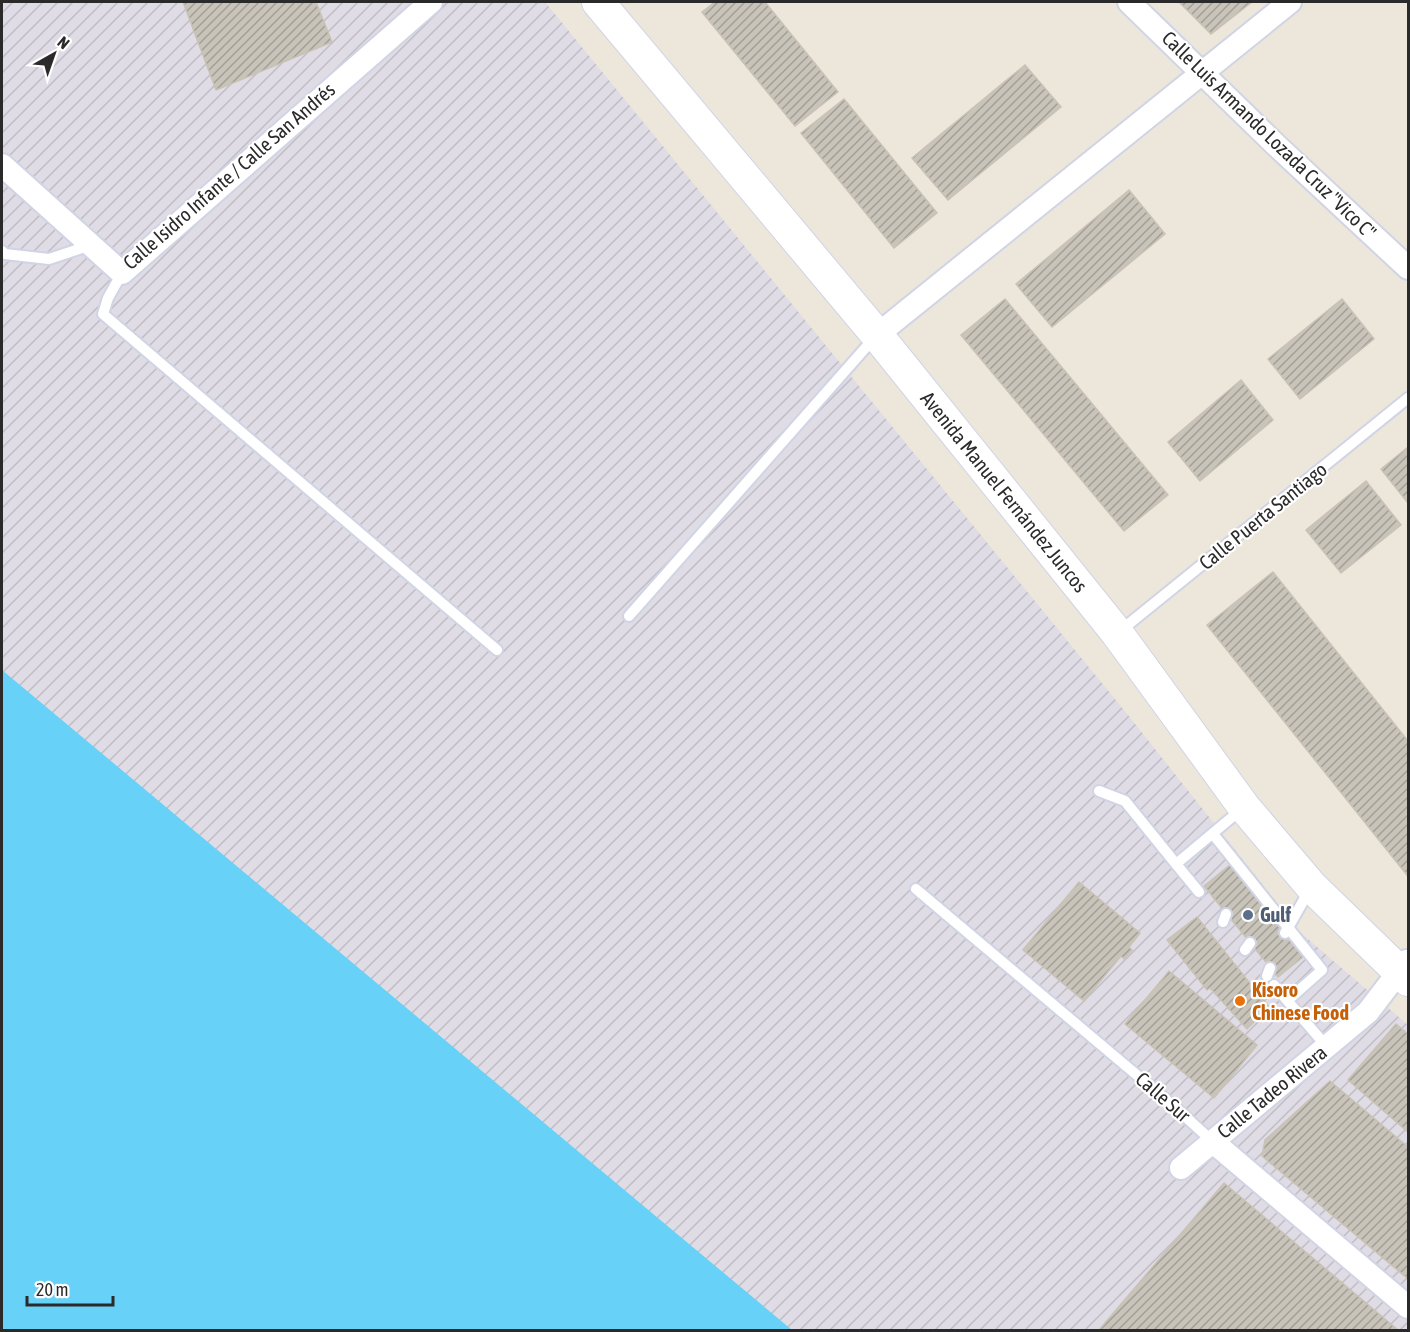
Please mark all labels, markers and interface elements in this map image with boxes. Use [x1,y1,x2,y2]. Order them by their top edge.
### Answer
north arrow [24,24,84,84]
street label: Calle Luis Armando Lozada Cruz "Vico C" [1158,26,1381,243]
text: N [54,33,73,52]
street label: Calle Isidro Infante / Calle San Andrés [118,77,339,274]
street label: Avenida Manuel Fernández Juncos [916,387,1092,597]
street label: Calle Puerta Santiago [1194,457,1331,574]
place label: Gulf [1260,903,1292,926]
marker: Gulf [1241,908,1255,922]
place label: Kisoro Chinese Food [1252,978,1349,1024]
marker: Kisoro Chinese Food [1233,994,1247,1008]
street label: Calle Tadeo Rivera [1212,1040,1331,1143]
street label: Calle Sur [1131,1067,1196,1127]
scale bar [27,1269,112,1307]
text: 20 m [36,1279,68,1300]

